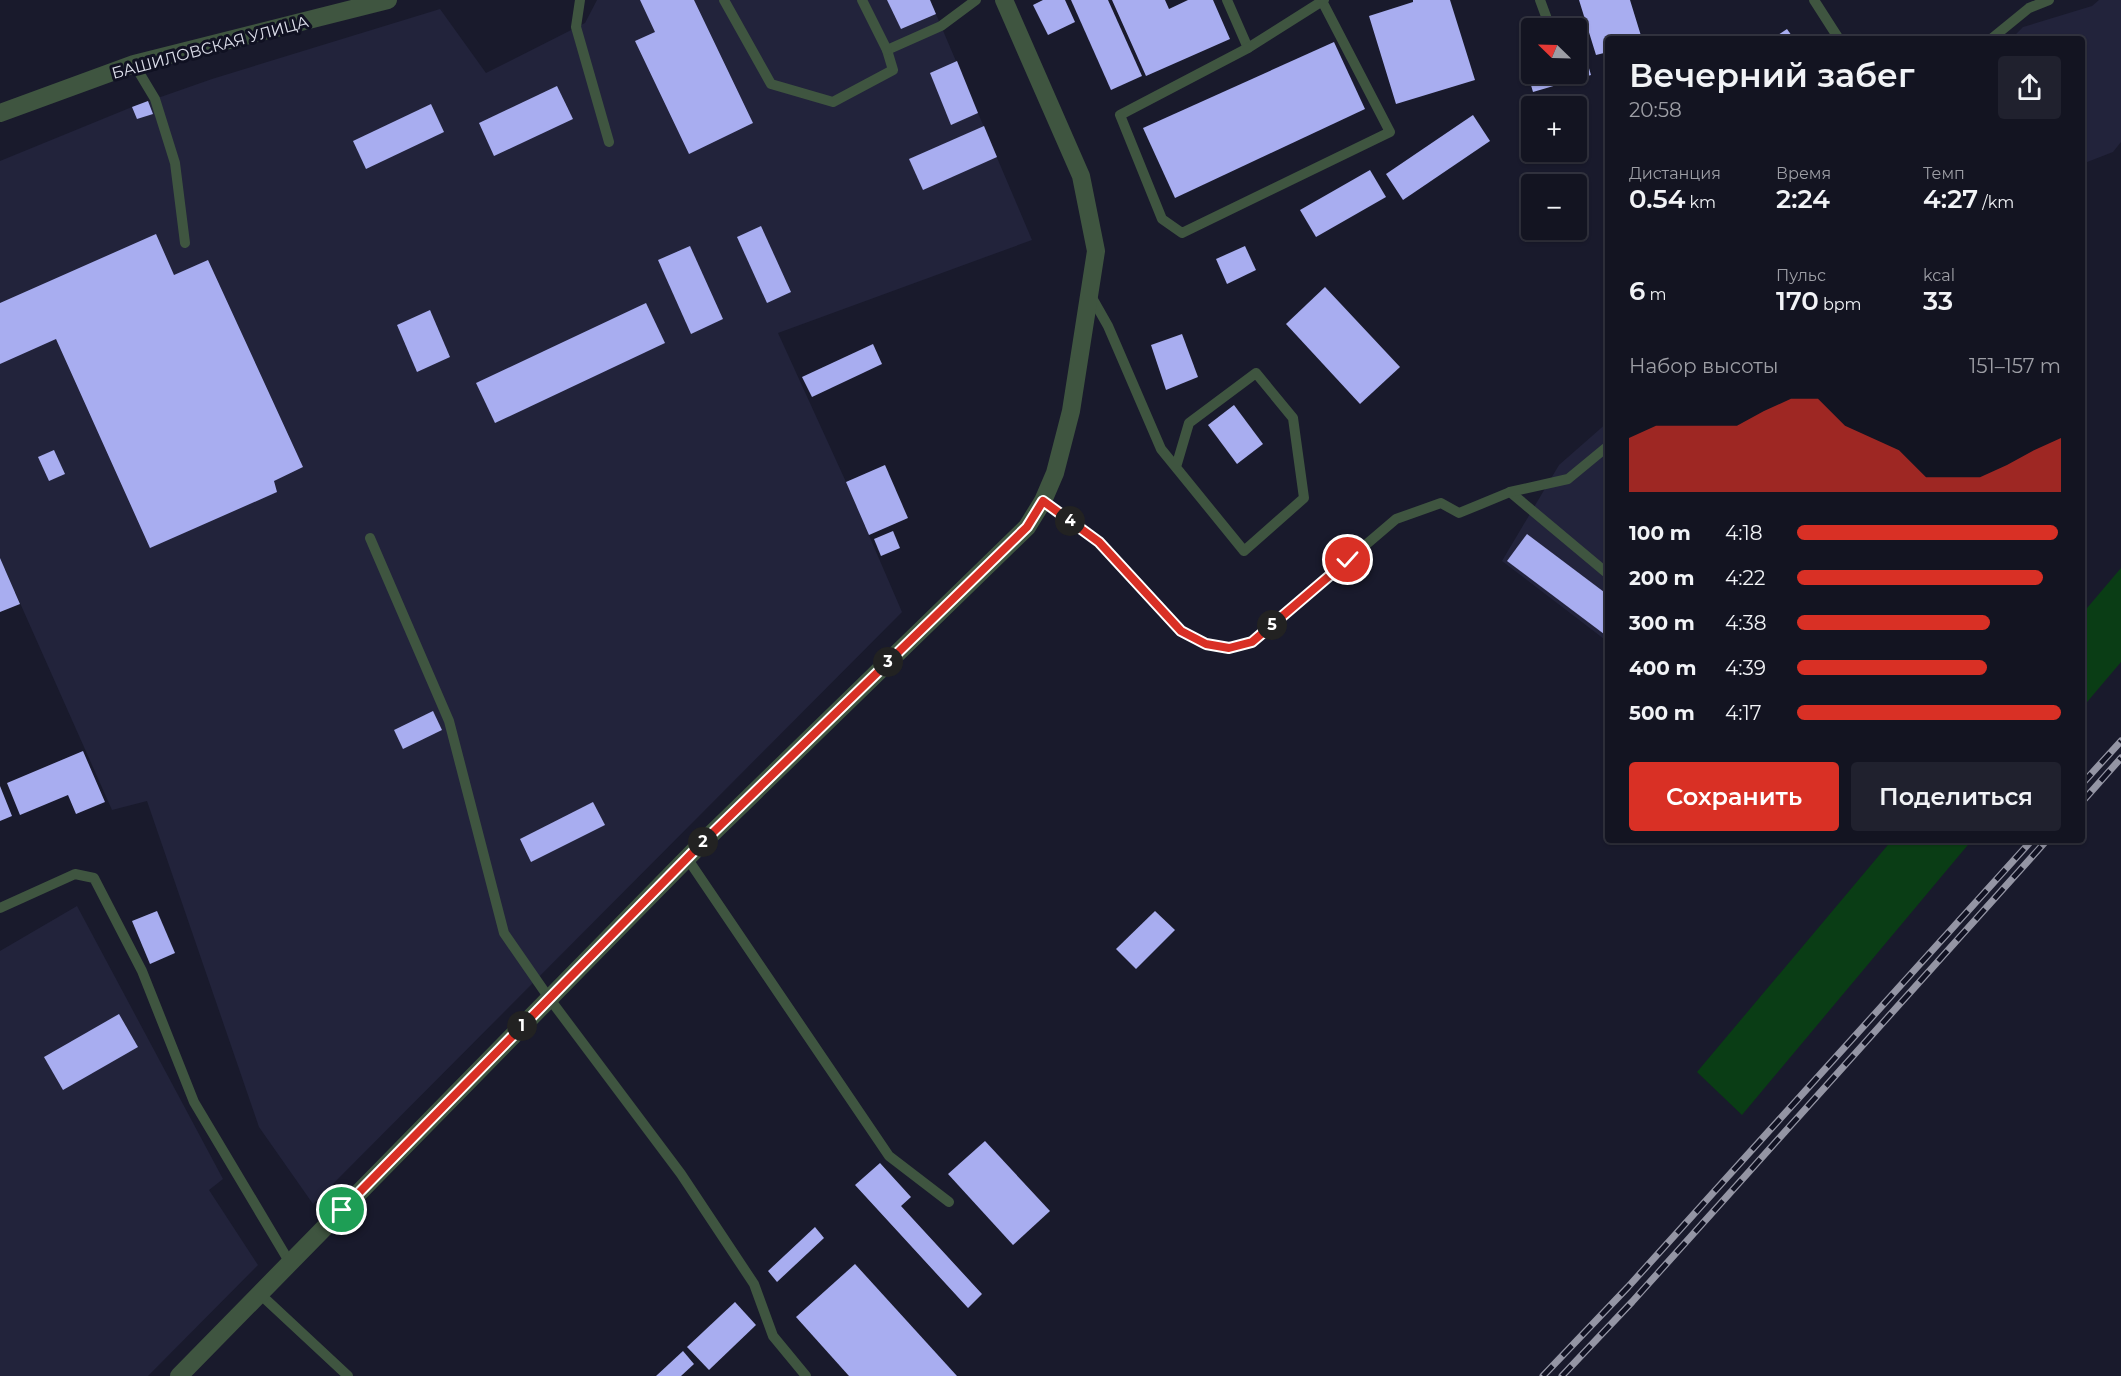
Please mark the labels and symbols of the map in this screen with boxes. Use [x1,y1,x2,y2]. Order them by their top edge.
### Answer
street label: БАШИЛОВСКАЯ УЛИЦА [110,12,311,83]
north arrow [1521,18,1587,84]
pin: 4 [1055,506,1085,536]
pin [1322,534,1373,585]
pin: 5 [1257,610,1287,640]
pin: 3 [873,647,903,677]
pin: 2 [688,827,718,857]
pin: 1 [507,1011,537,1041]
pin [316,1184,367,1235]

